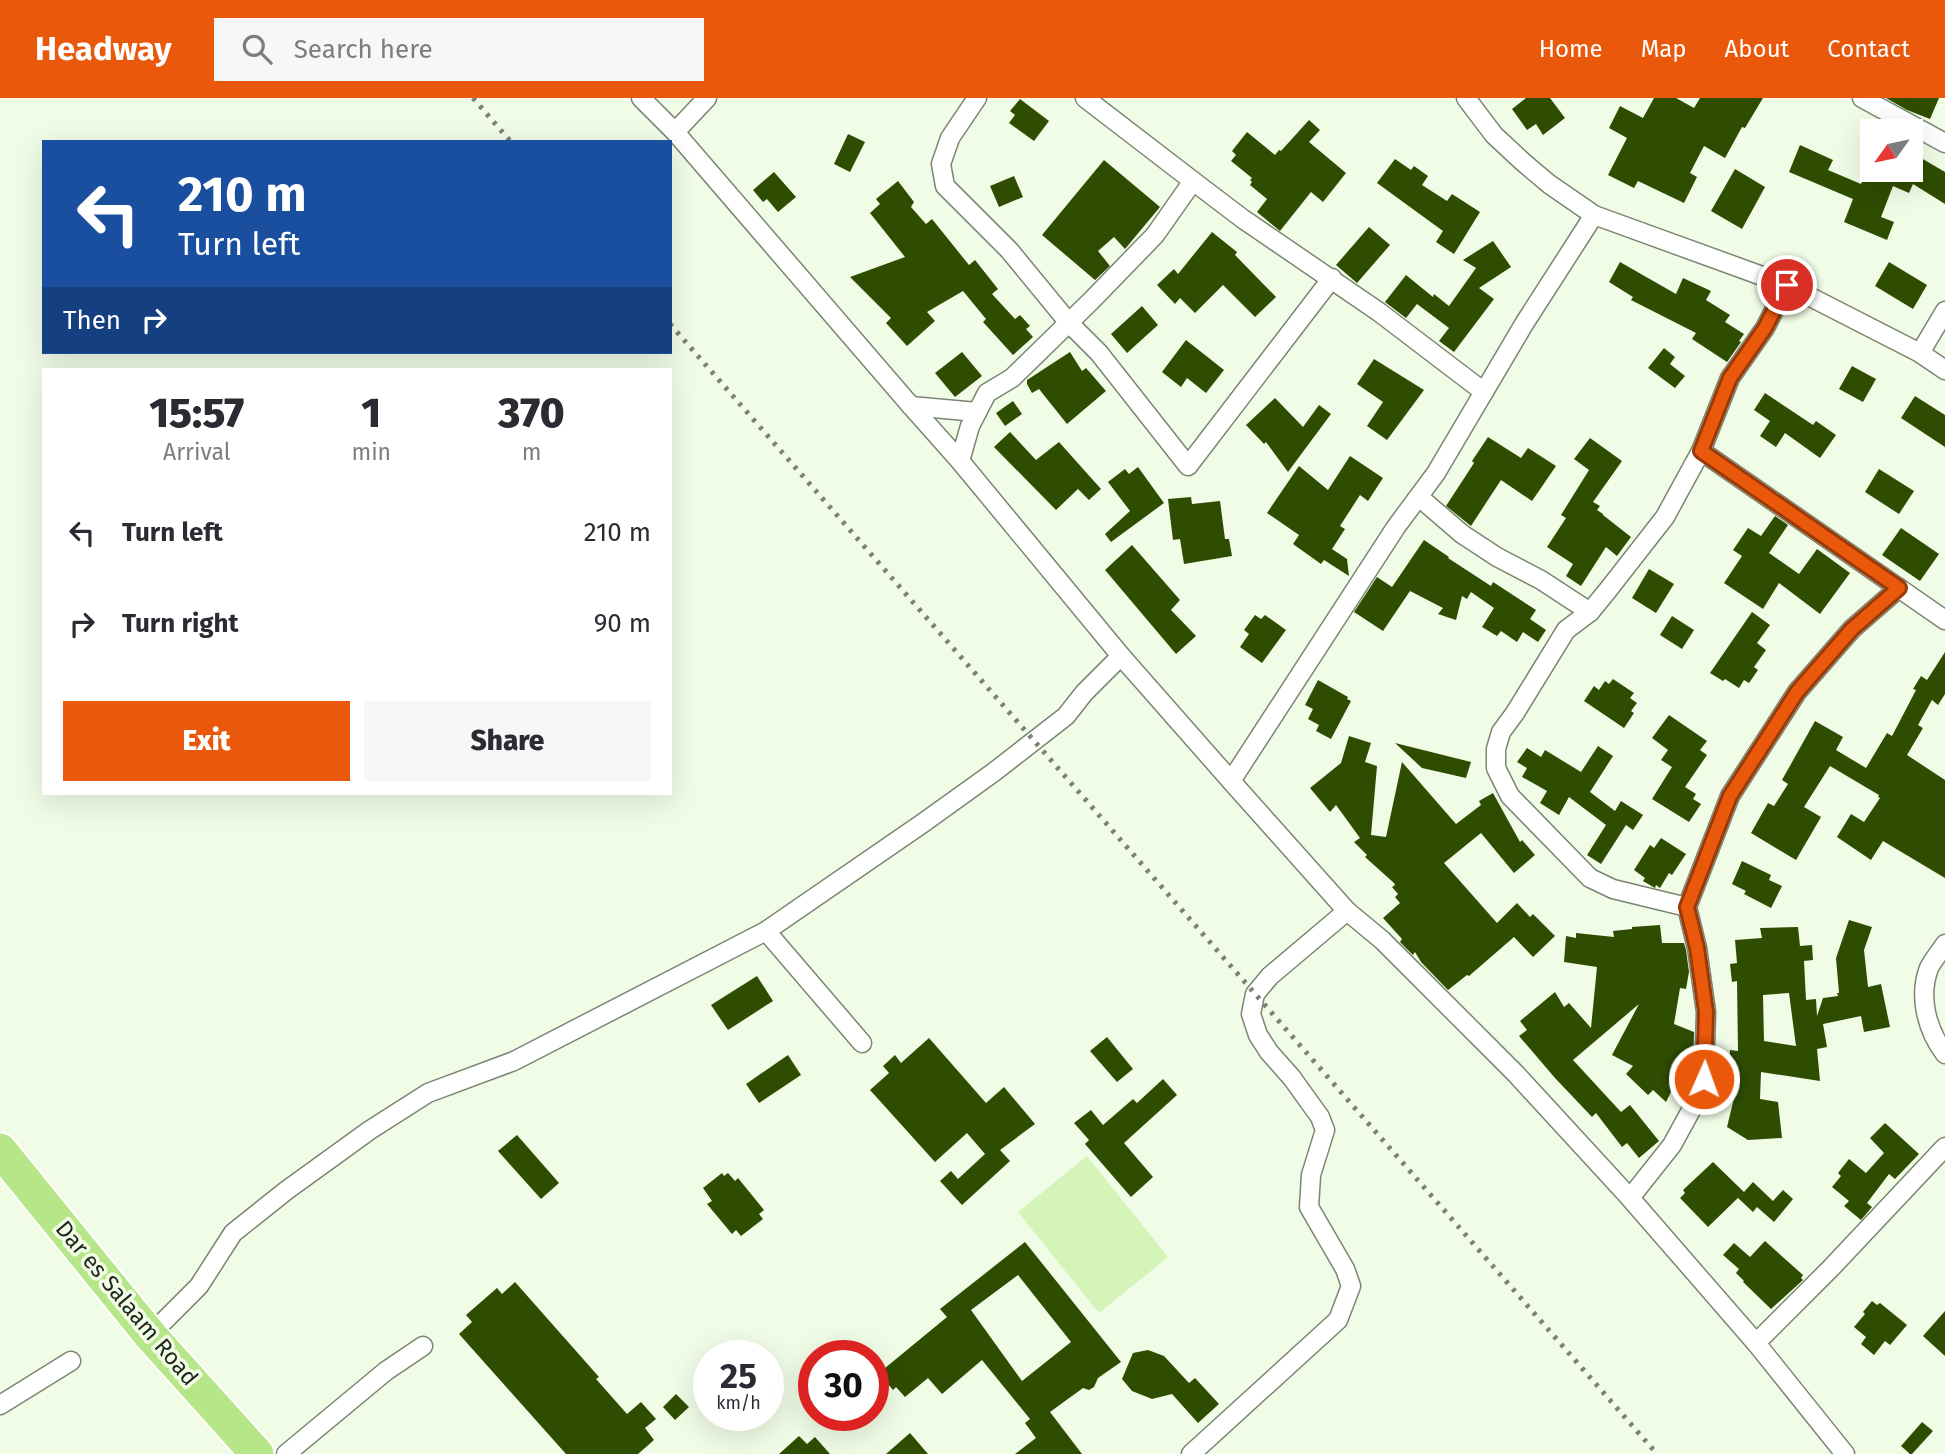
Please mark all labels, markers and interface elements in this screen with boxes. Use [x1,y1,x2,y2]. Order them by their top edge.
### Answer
search box [214,18,704,81]
text: Headway [35,29,172,69]
icon: search [238,30,276,68]
text: Search here [294,34,433,65]
text: Home [1539,35,1603,63]
text: Map [1641,35,1687,63]
text: About [1725,35,1789,63]
text: Contact [1827,35,1910,63]
north arrow [1860,119,1923,182]
map controls [1860,119,1923,182]
text: 210 m [178,165,307,224]
icon: left [63,168,154,259]
text: Turn left [178,225,300,263]
pin [1757,255,1817,315]
icon: arrive [1768,266,1806,304]
icon: right [135,301,173,339]
text: Then [63,305,121,336]
text: 15:57 [149,388,244,438]
text: 1 [361,388,381,438]
text: 370 [498,388,565,438]
text: Arrival [163,438,230,466]
text: min [351,438,391,466]
text: m [522,438,541,466]
icon: left [63,514,101,552]
text: Turn left [122,517,223,548]
text: 210 m [584,517,651,548]
icon: right [63,605,101,643]
text: Turn right [122,608,239,639]
text: 90 m [594,608,651,639]
button: Exit [63,701,350,781]
button: Share [364,701,651,781]
position arrow [1667,1042,1741,1116]
street label: Dar es Salaam Road [50,1215,204,1391]
speed limit sign: 30 [798,1340,889,1431]
text: 25 [720,1355,757,1397]
text: km/h [716,1392,761,1414]

